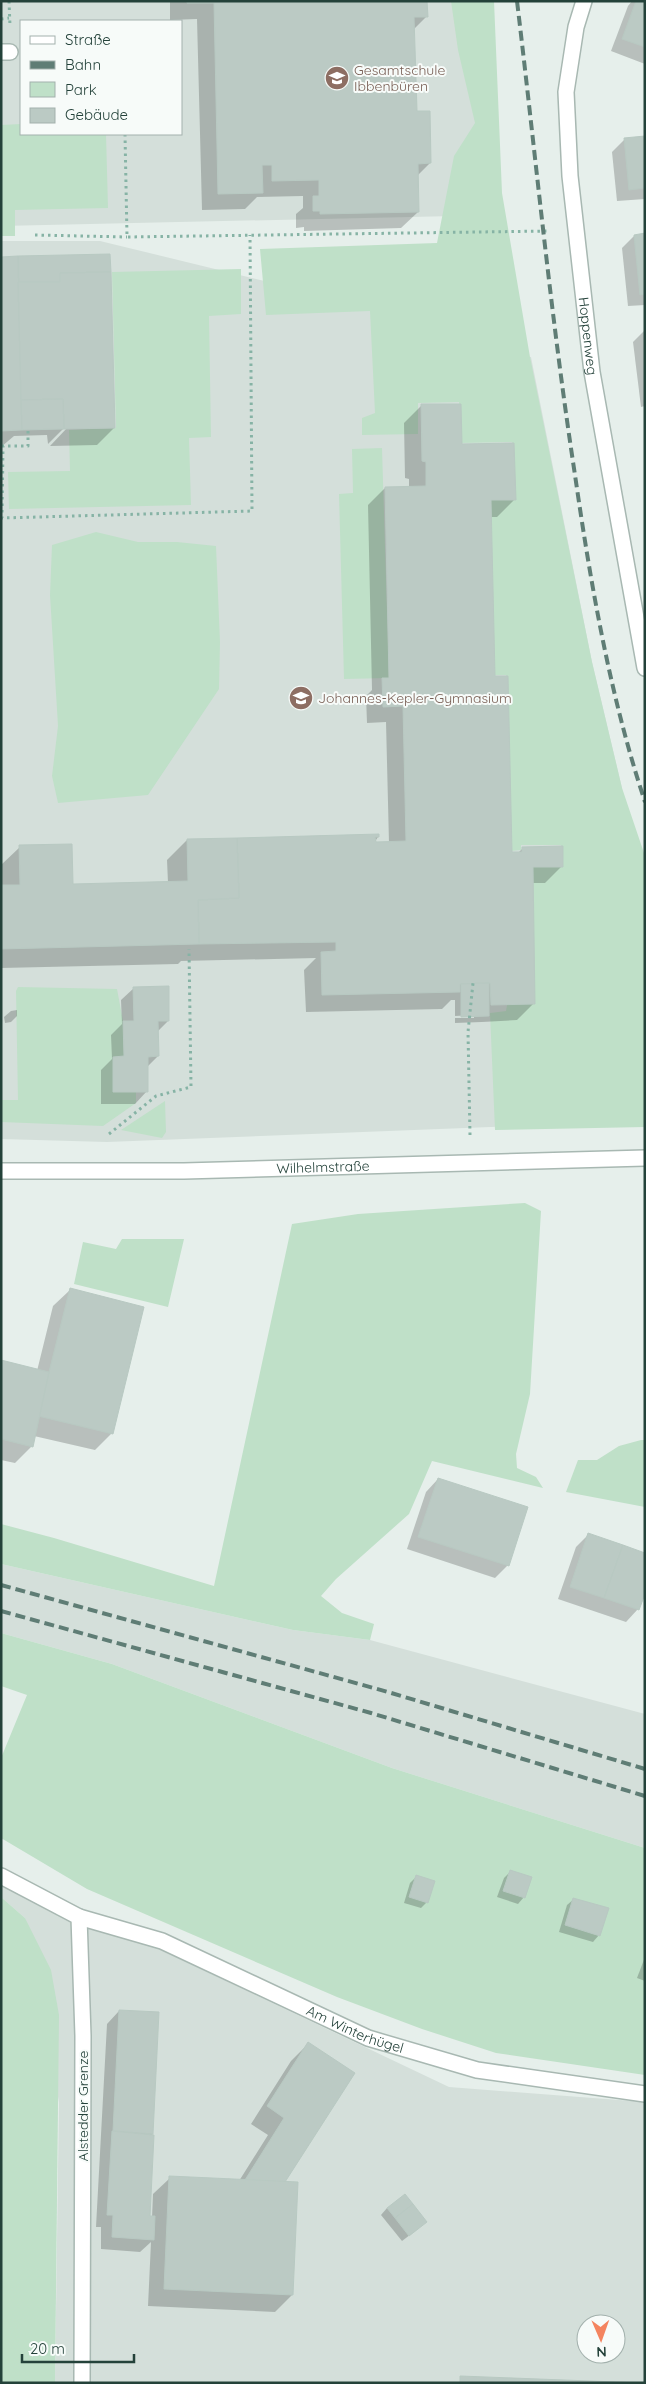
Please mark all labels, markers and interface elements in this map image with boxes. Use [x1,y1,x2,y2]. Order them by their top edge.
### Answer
legend [20,20,182,135]
text: Straße [65,30,111,49]
text: Bahn [65,55,101,74]
place label: Gesamtschule Ibbenbüren [354,61,445,95]
school or university icon: Gesamtschule Ibbenbüren [324,65,350,91]
text: Park [65,80,97,99]
text: Gebäude [65,105,128,124]
street label: Hoppenweg [575,296,601,376]
school or university icon: Johannes-Kepler-Gymnasium [288,685,314,711]
place label: Johannes-Kepler-Gymnasium [318,689,512,707]
street label: Wilhelmstraße [276,1157,370,1177]
street label: Am Winterhügel [304,2001,406,2057]
street label: Alstedder Grenze [74,2051,92,2161]
north arrow [576,2314,626,2364]
scale bar [22,2332,135,2364]
text: 20 m [30,2339,65,2358]
text: N [596,2343,607,2361]

